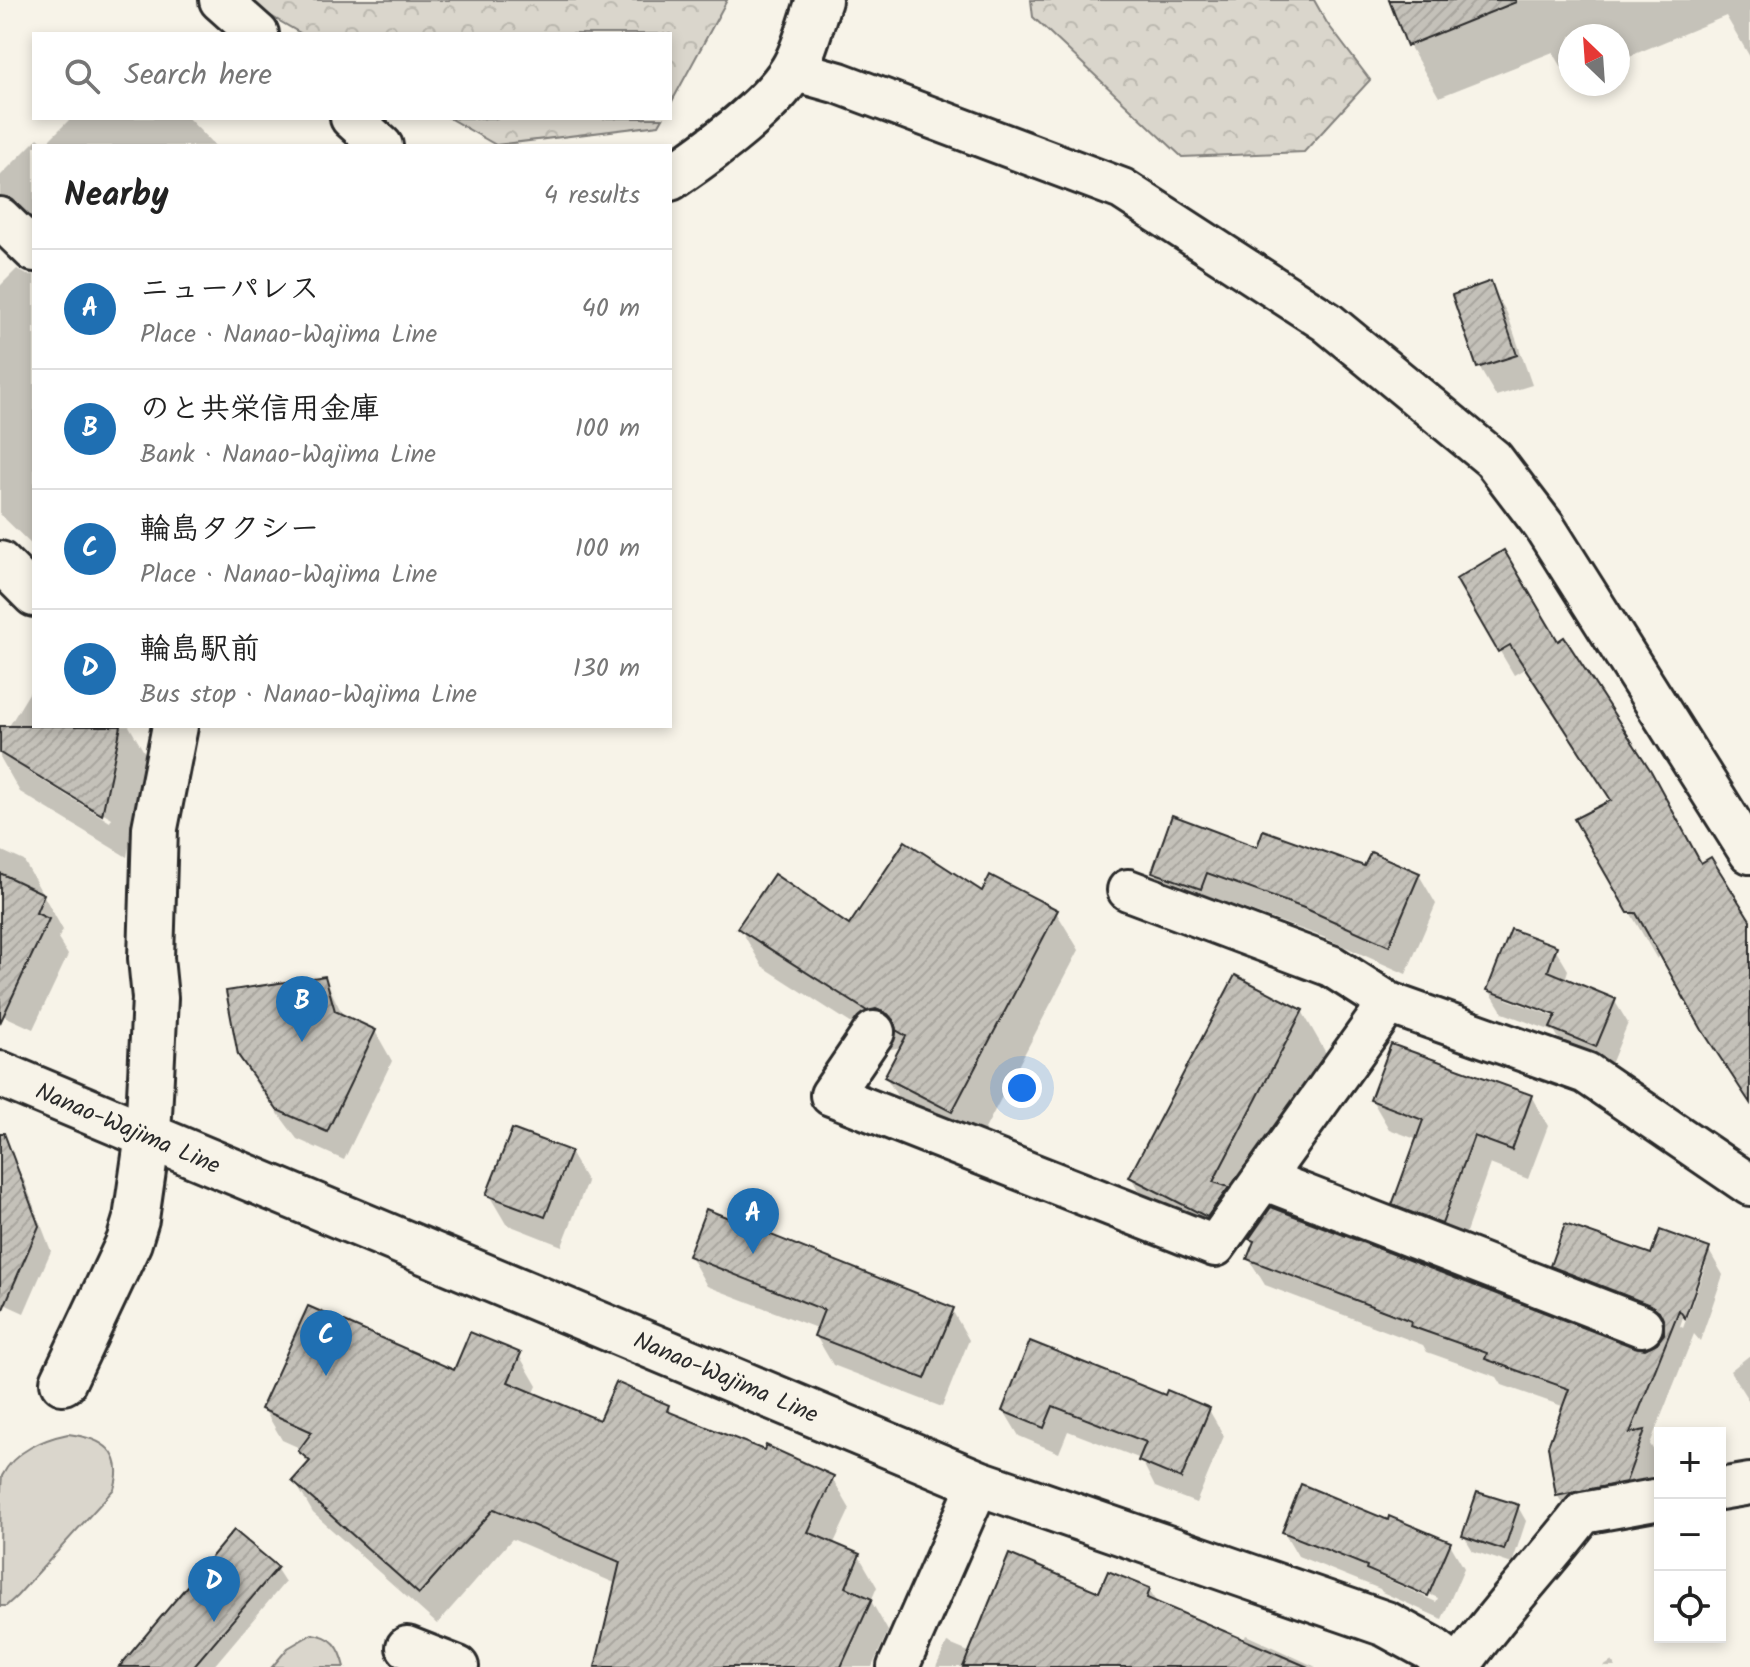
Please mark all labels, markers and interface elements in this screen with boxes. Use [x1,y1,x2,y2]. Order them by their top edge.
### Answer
north arrow [1558,24,1630,96]
search box [32,32,672,120]
text: Search here [124,52,272,100]
icon: search [60,54,104,98]
text: Nearby [64,169,169,223]
text: 4 results [544,175,640,217]
text: ニューパレス [140,266,319,314]
text: A [82,288,98,330]
text: 40 m [582,288,640,330]
text: Place · Nanao-Wajima Line [140,314,437,356]
text: のと共栄信用金庫 [140,386,380,434]
text: B [82,408,98,450]
text: 100 m [575,408,640,450]
text: Bank · Nanao-Wajima Line [140,434,436,476]
text: 輪島タクシー [140,506,319,554]
text: C [82,528,98,570]
text: 100 m [575,528,640,570]
text: Place · Nanao-Wajima Line [140,554,437,596]
text: 輪島駅前 [140,626,260,674]
text: D [81,648,99,690]
text: 130 m [573,648,640,690]
text: Bus stop · Nanao-Wajima Line [140,674,477,716]
pin: B [276,976,328,1042]
your location [1002,1068,1042,1108]
street label: Nanao-Wajima Line [29,1073,226,1186]
pin: A [727,1188,779,1254]
pin: C [300,1310,352,1376]
street label: Nanao-Wajima Line [627,1322,824,1435]
map controls [1654,1427,1726,1643]
button: + [1654,1427,1726,1499]
button: − [1654,1499,1726,1571]
pin: D [188,1556,240,1622]
button: locate [1654,1571,1726,1643]

